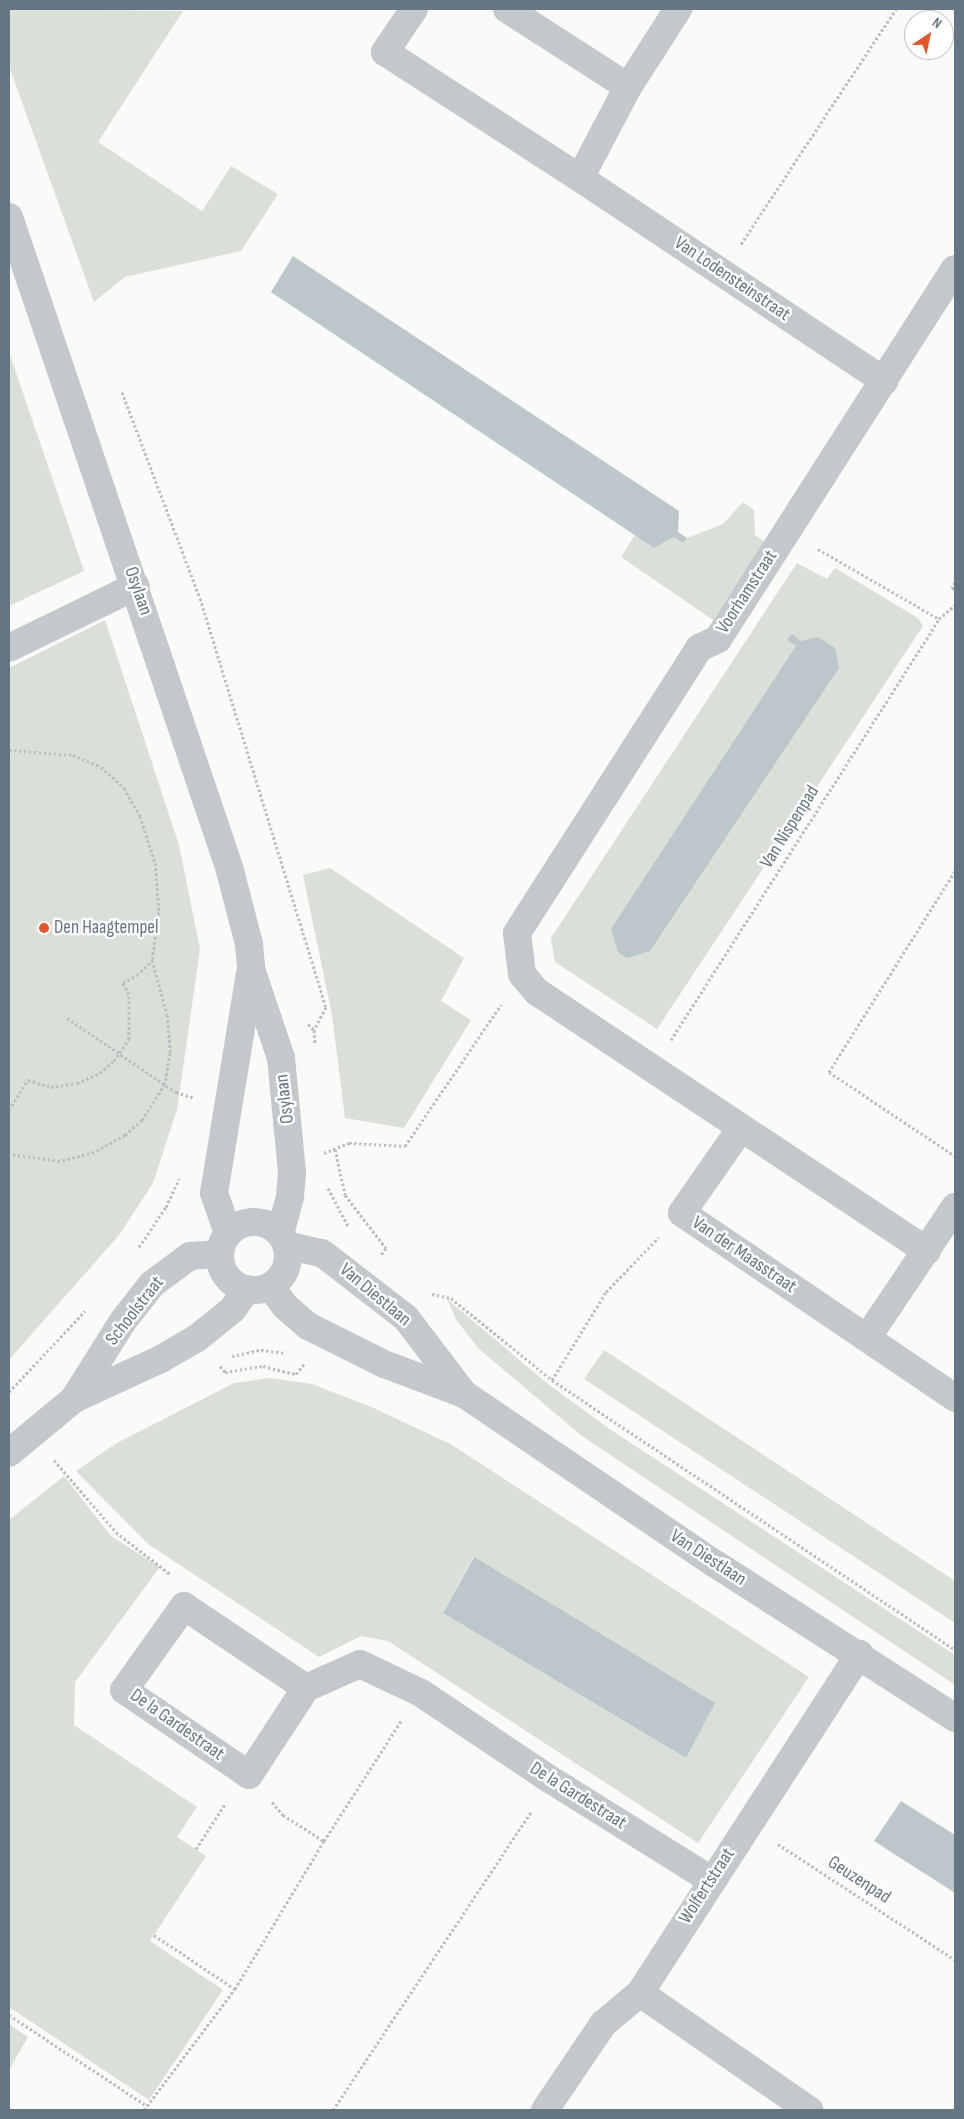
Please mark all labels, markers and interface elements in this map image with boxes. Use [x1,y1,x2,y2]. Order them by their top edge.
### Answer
north arrow [904,10,954,60]
text: N [929,14,945,32]
street label: Van Lodensteinstraat [670,232,794,326]
street label: Voorhamstraat [712,546,782,638]
street label: Osylaan [119,564,157,618]
street label: Van Nispenpad [756,781,824,873]
place label: Den Haagtempel [54,917,158,939]
marker: Den Haagtempel [38,922,50,934]
street label: Osylaan [271,1073,299,1125]
street label: Van der Maasstraat [687,1212,801,1298]
street label: Van Diestlaan [335,1259,415,1331]
street label: Schoolstraat [101,1272,169,1350]
street label: Van Diestlaan [666,1525,750,1591]
street label: De la Gardestraat [126,1684,228,1766]
street label: De la Gardestraat [526,1757,630,1835]
street label: Wolfertstraat [674,1844,740,1928]
street label: Geuzenpad [823,1851,895,1909]

